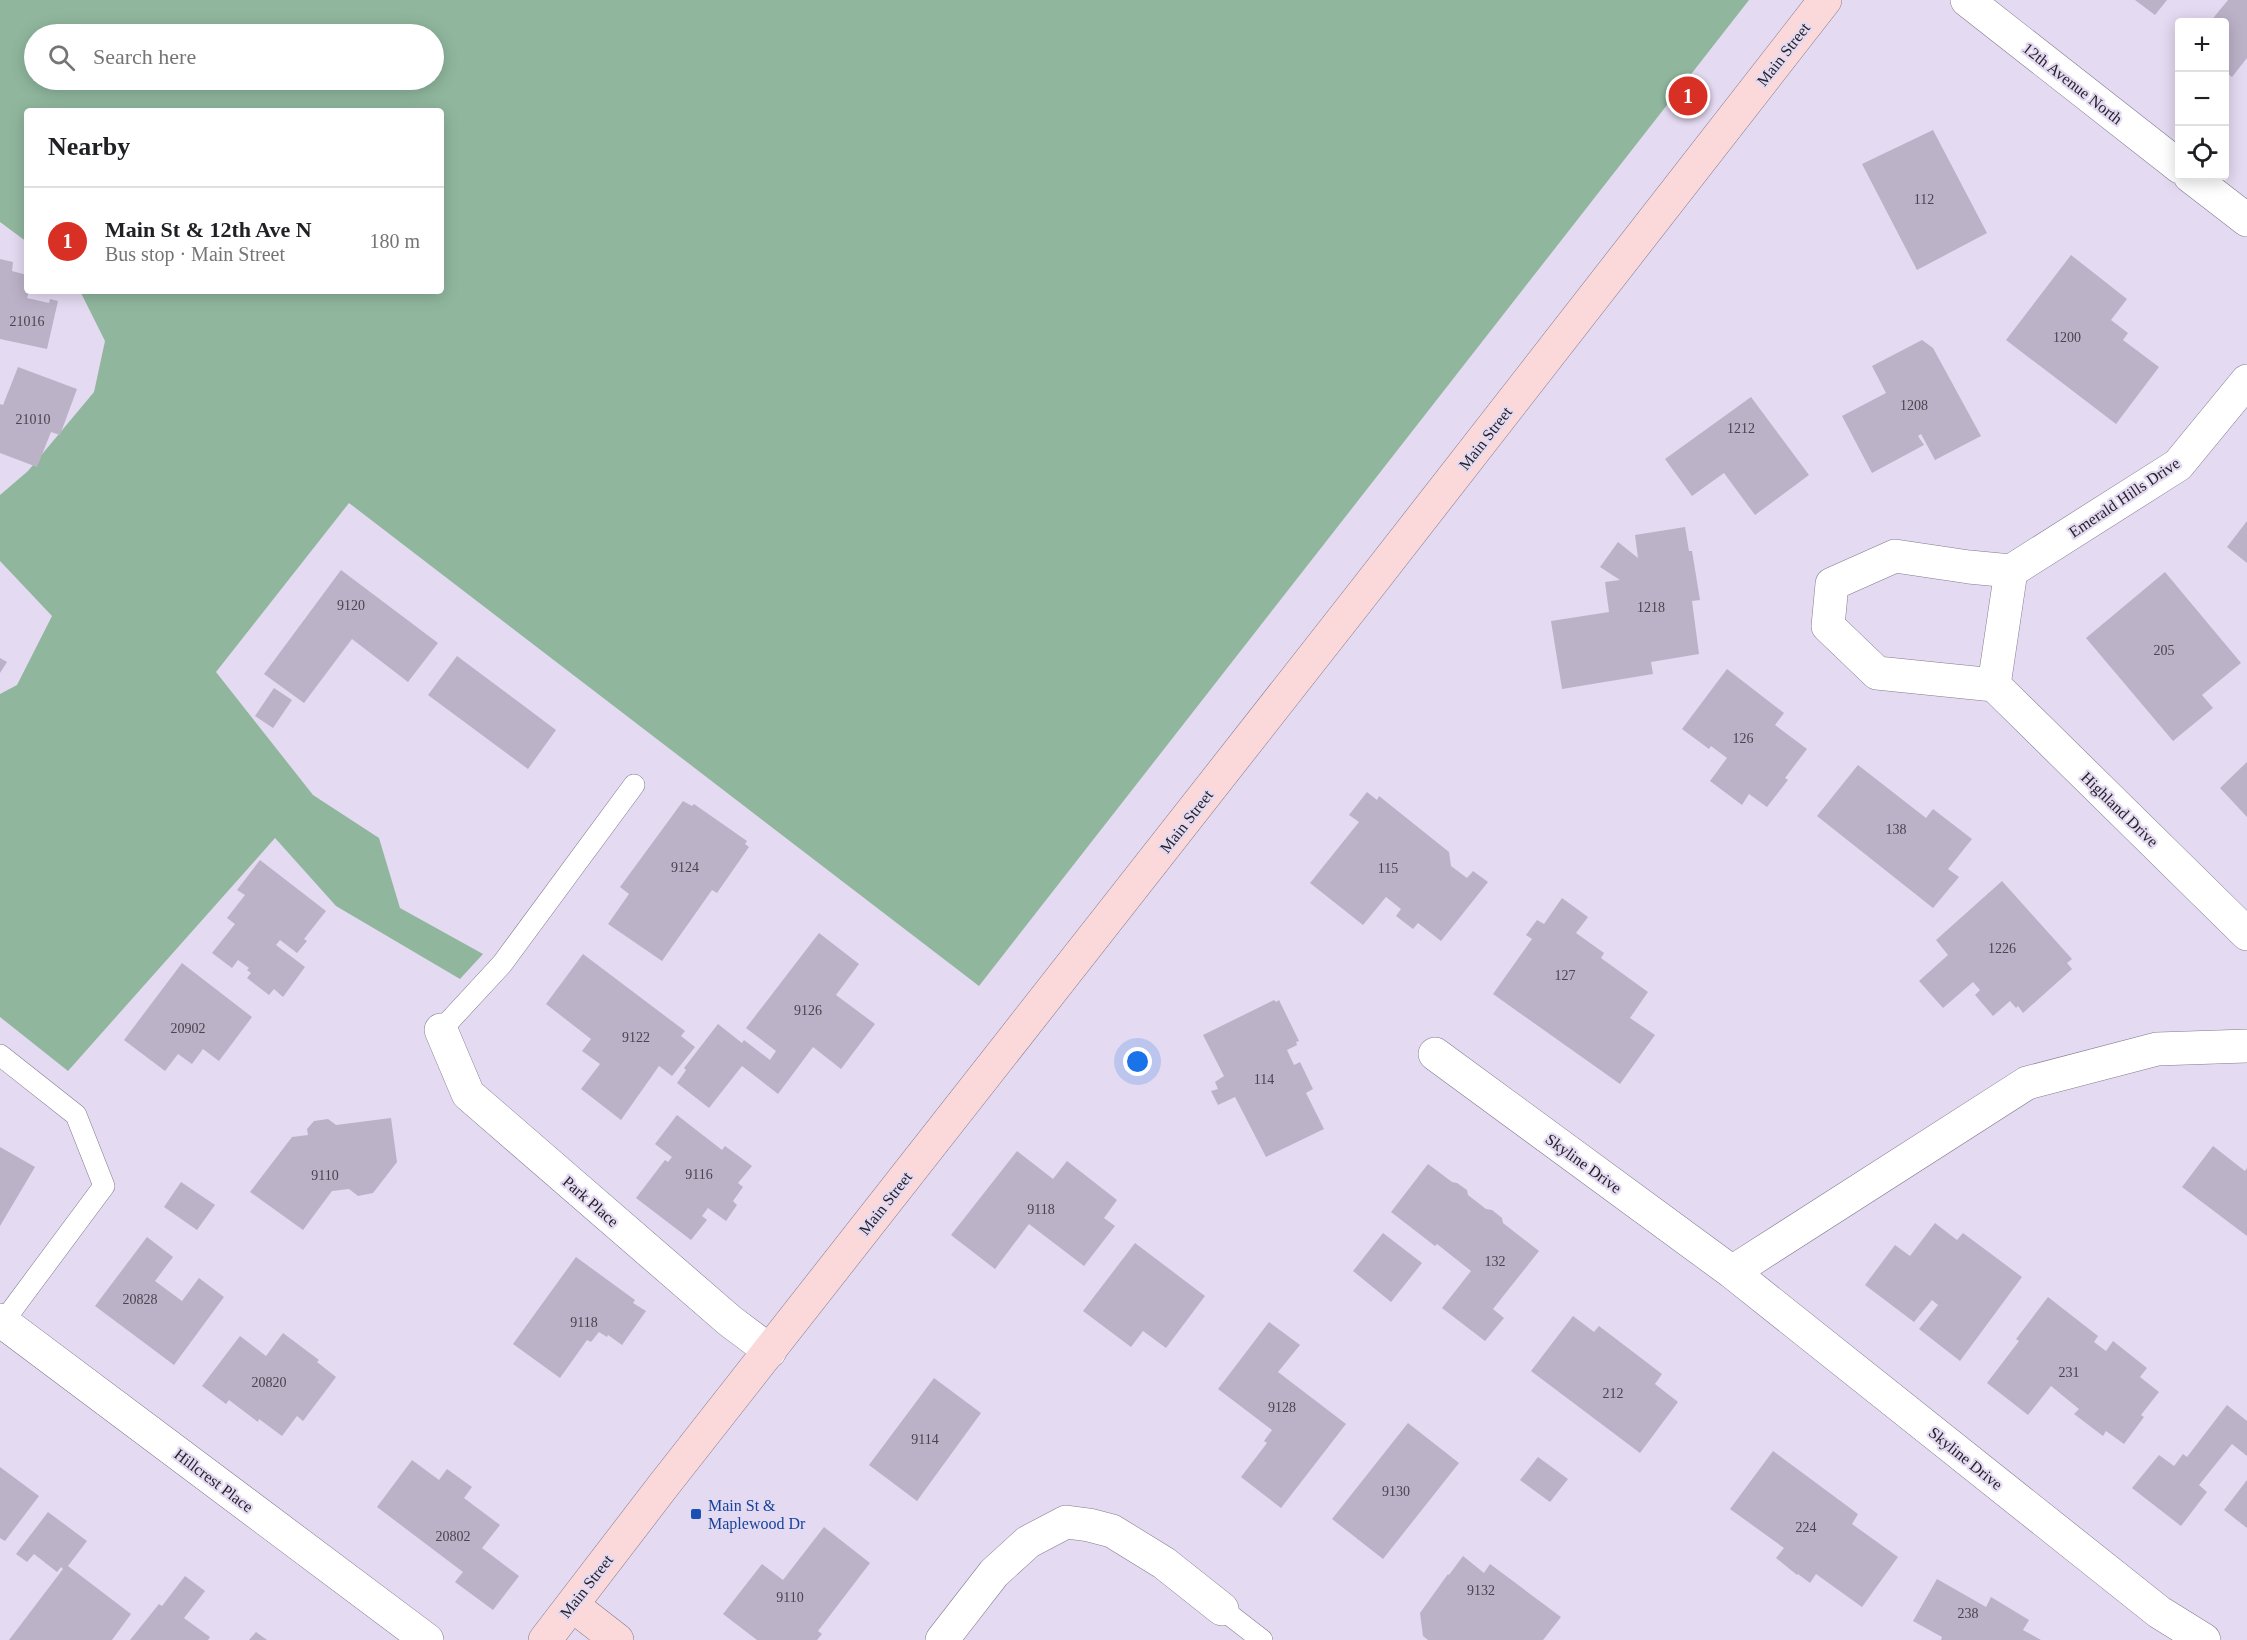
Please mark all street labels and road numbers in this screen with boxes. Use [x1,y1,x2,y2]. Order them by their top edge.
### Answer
street label: Main Street [1754,19,1814,89]
street label: 12th Avenue North [2020,39,2126,127]
street label: Main Street [1456,403,1516,473]
street label: Emerald Hills Drive [2066,454,2183,541]
street label: Highland Drive [2077,769,2162,851]
street label: Main Street [1157,786,1217,856]
street label: Skyline Drive [1542,1130,1625,1197]
street label: Main Street [856,1168,916,1238]
street label: Park Place [559,1173,622,1230]
street label: Skyline Drive [1925,1424,2006,1494]
street label: Hillcrest Place [171,1445,256,1515]
street label: Main Street [557,1551,617,1621]

